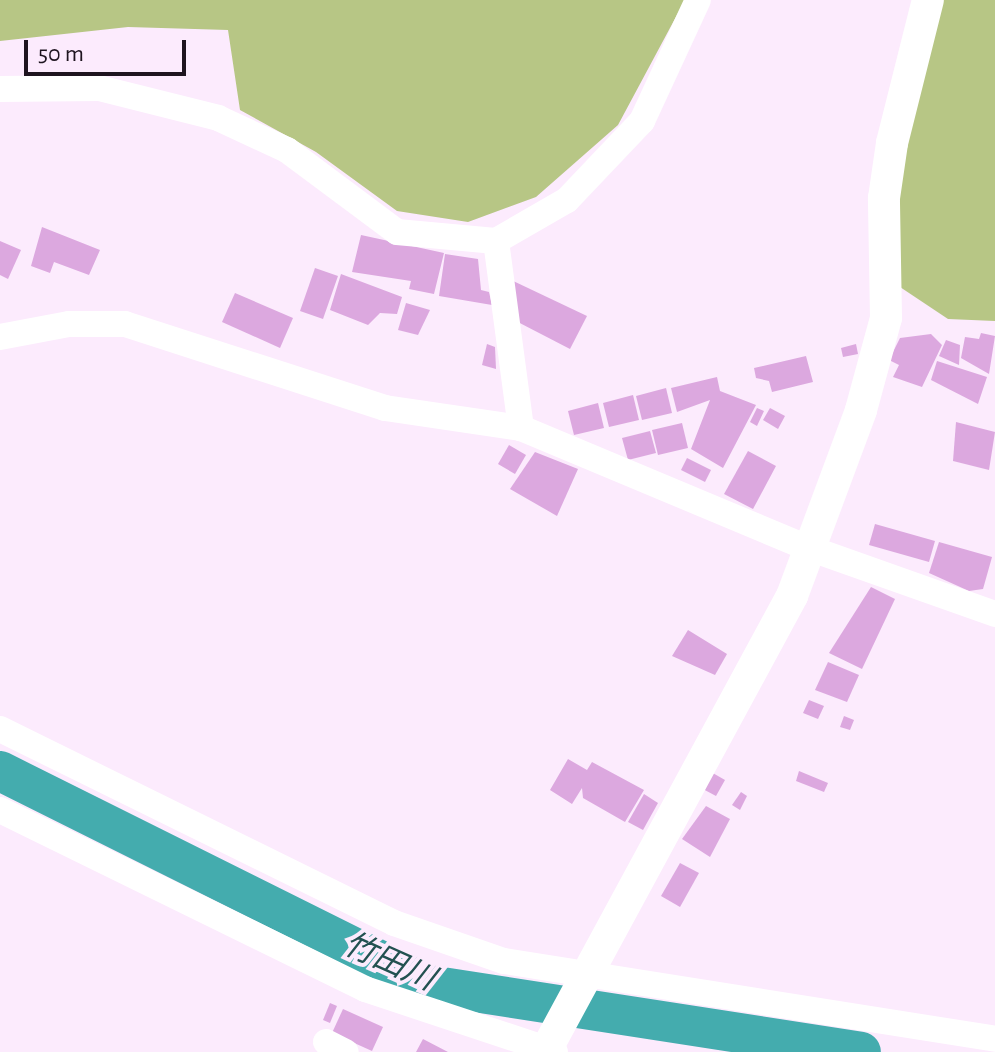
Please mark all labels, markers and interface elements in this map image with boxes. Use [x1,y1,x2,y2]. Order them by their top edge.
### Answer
scale bar [28,24,190,74]
text: 50 m [38,42,84,66]
water label: 竹田川 [337,925,441,999]

